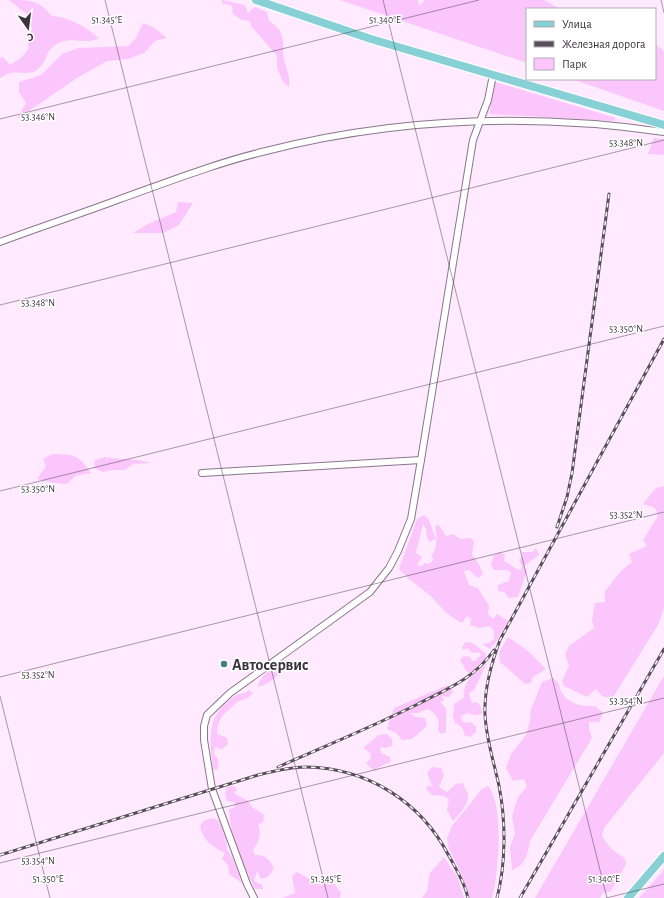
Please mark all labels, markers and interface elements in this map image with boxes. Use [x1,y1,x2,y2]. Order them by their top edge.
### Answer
north arrow [8,8,48,48]
legend [526,8,656,80]
text: 51.345°E [92,15,123,25]
text: 51.340°E [369,15,401,25]
text: Улица [562,18,592,30]
text: С [26,31,35,43]
text: Железная дорога [562,38,646,50]
text: Парк [562,58,587,70]
text: 53.346°N [21,112,55,122]
text: 53.348°N [609,138,643,148]
text: 53.348°N [21,298,55,308]
text: 53.350°N [609,324,643,334]
text: 53.350°N [21,484,55,494]
text: 53.352°N [609,510,643,520]
place label: Автосервис [232,657,309,673]
marker: Автосервис [219,659,229,669]
text: 53.352°N [21,670,55,680]
text: 53.354°N [609,696,643,706]
text: 53.354°N [21,856,55,866]
text: 51.350°E [32,874,64,884]
text: 51.345°E [311,874,342,884]
text: 51.340°E [588,874,620,884]

